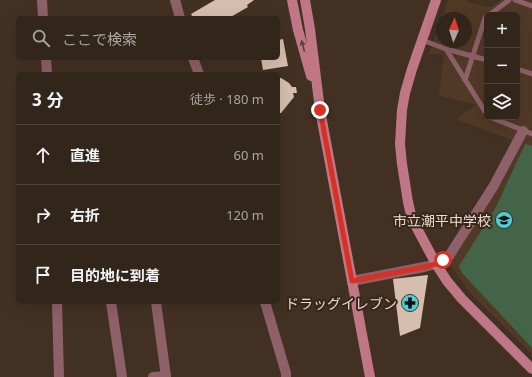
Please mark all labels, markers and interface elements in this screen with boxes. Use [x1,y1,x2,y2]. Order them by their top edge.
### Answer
north arrow [436,12,472,48]
map controls [484,12,520,120]
button: + [484,12,520,48]
search box [16,16,280,60]
icon: search [30,27,52,49]
text: ここで検索 [62,29,137,49]
one-way arrow [299,39,305,52]
button: − [484,48,520,84]
button: layers [484,84,520,120]
text: 3 分 [32,88,63,111]
text: 徒歩 · 180 m [190,90,264,108]
route end [311,101,329,119]
icon: ahead [32,144,54,166]
text: 直進 [70,145,100,165]
text: 60 m [234,146,264,164]
icon: right [32,204,54,226]
text: 右折 [70,205,100,225]
text: 120 m [226,206,264,224]
school or university icon: 市立潮平中学校 [494,210,514,230]
place label: 市立潮平中学校 [393,211,491,230]
route start [434,251,452,269]
icon: arrive [32,264,54,286]
text: 目的地に到着 [70,265,160,285]
pharmacy icon: ドラッグイレブン [400,293,420,313]
place label: ドラッグイレブン [285,294,397,313]

